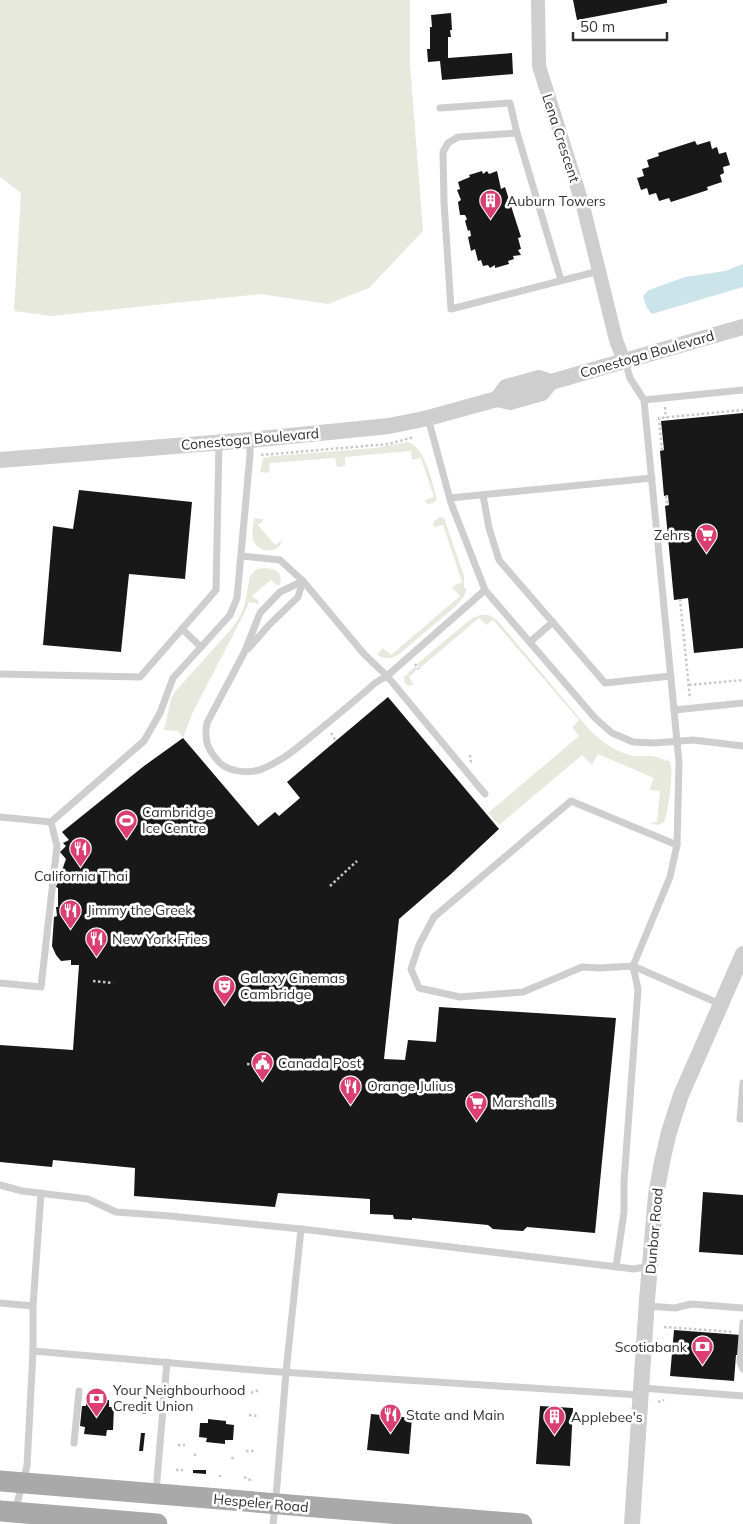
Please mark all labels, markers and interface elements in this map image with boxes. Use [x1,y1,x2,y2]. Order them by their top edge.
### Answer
scale bar [573,10,667,42]
text: 50 m [580,17,615,36]
street label: Lena Crescent [538,91,584,185]
building icon: Auburn Towers [479,189,503,220]
place label: Auburn Towers [507,192,606,210]
street label: Conestoga Boulevard [578,326,716,382]
street label: Conestoga Boulevard [180,424,320,454]
supermarket icon: Zehrs [694,523,718,554]
place label: Zehrs [654,526,690,544]
place label: Cambridge Ice Centre [142,803,213,837]
sports icon: Cambridge Ice Centre [114,808,138,839]
restaurant icon: California Thai [69,836,93,867]
place label: California Thai [34,867,128,885]
restaurant icon: Jimmy the Greek [59,898,83,929]
place label: Jimmy the Greek [87,901,193,919]
restaurant icon: New York Fries [84,927,108,958]
place label: New York Fries [112,930,208,948]
place label: Galaxy Cinemas Cambridge [240,969,345,1003]
theatre icon: Galaxy Cinemas Cambridge [212,974,236,1005]
public building icon: Canada Post [250,1051,274,1082]
place label: Canada Post [278,1054,361,1072]
restaurant icon: Orange Julius [339,1074,363,1105]
place label: Orange Julius [367,1077,454,1095]
supermarket icon: Marshalls [464,1090,488,1121]
place label: Marshalls [492,1093,555,1111]
street label: Dunbar Road [641,1187,667,1275]
bank icon: Scotiabank [691,1335,715,1366]
place label: Scotiabank [615,1338,688,1356]
place label: Your Neighbourhood Credit Union [112,1381,245,1415]
bank icon: Your Neighbourhood Credit Union [85,1386,109,1417]
restaurant icon: State and Main [378,1403,402,1434]
building icon: Applebee's [543,1405,567,1436]
place label: State and Main [406,1406,505,1424]
place label: Applebee's [571,1408,643,1426]
street label: Hespeler Road [213,1490,309,1516]

